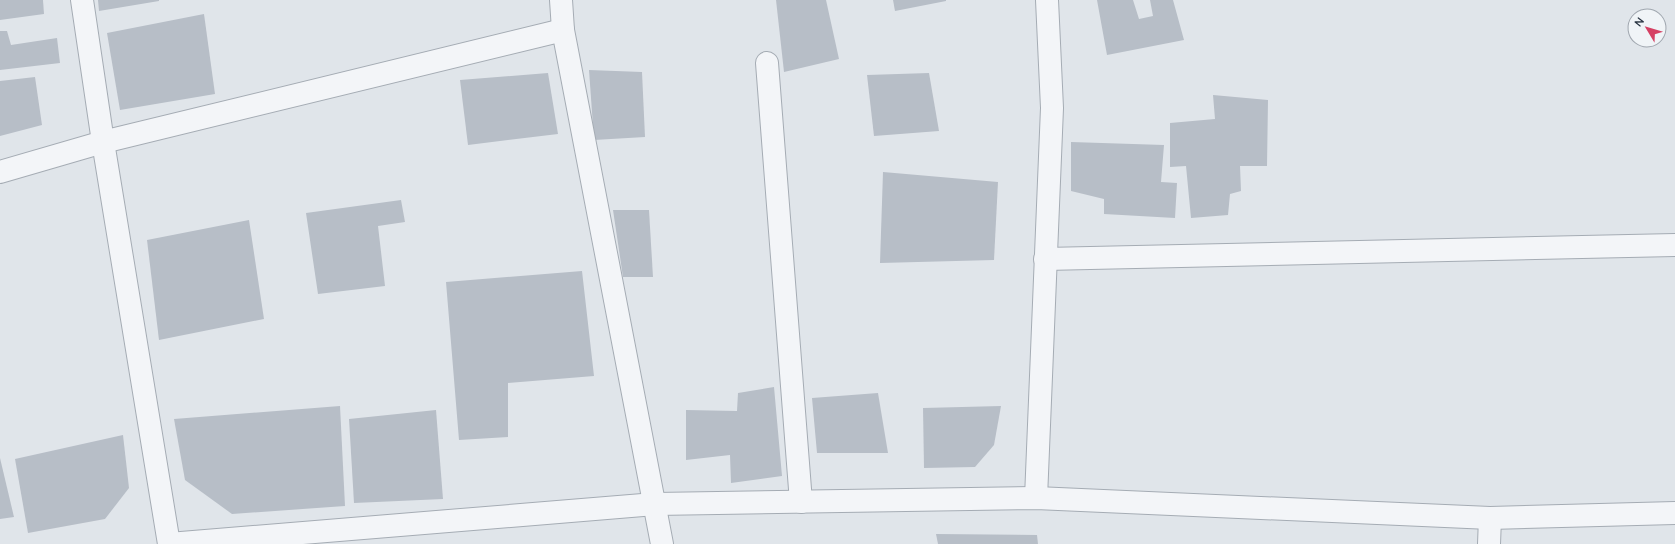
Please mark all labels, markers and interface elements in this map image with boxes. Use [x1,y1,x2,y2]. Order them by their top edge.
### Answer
north arrow [1627,8,1667,48]
text: N [1631,14,1647,29]

